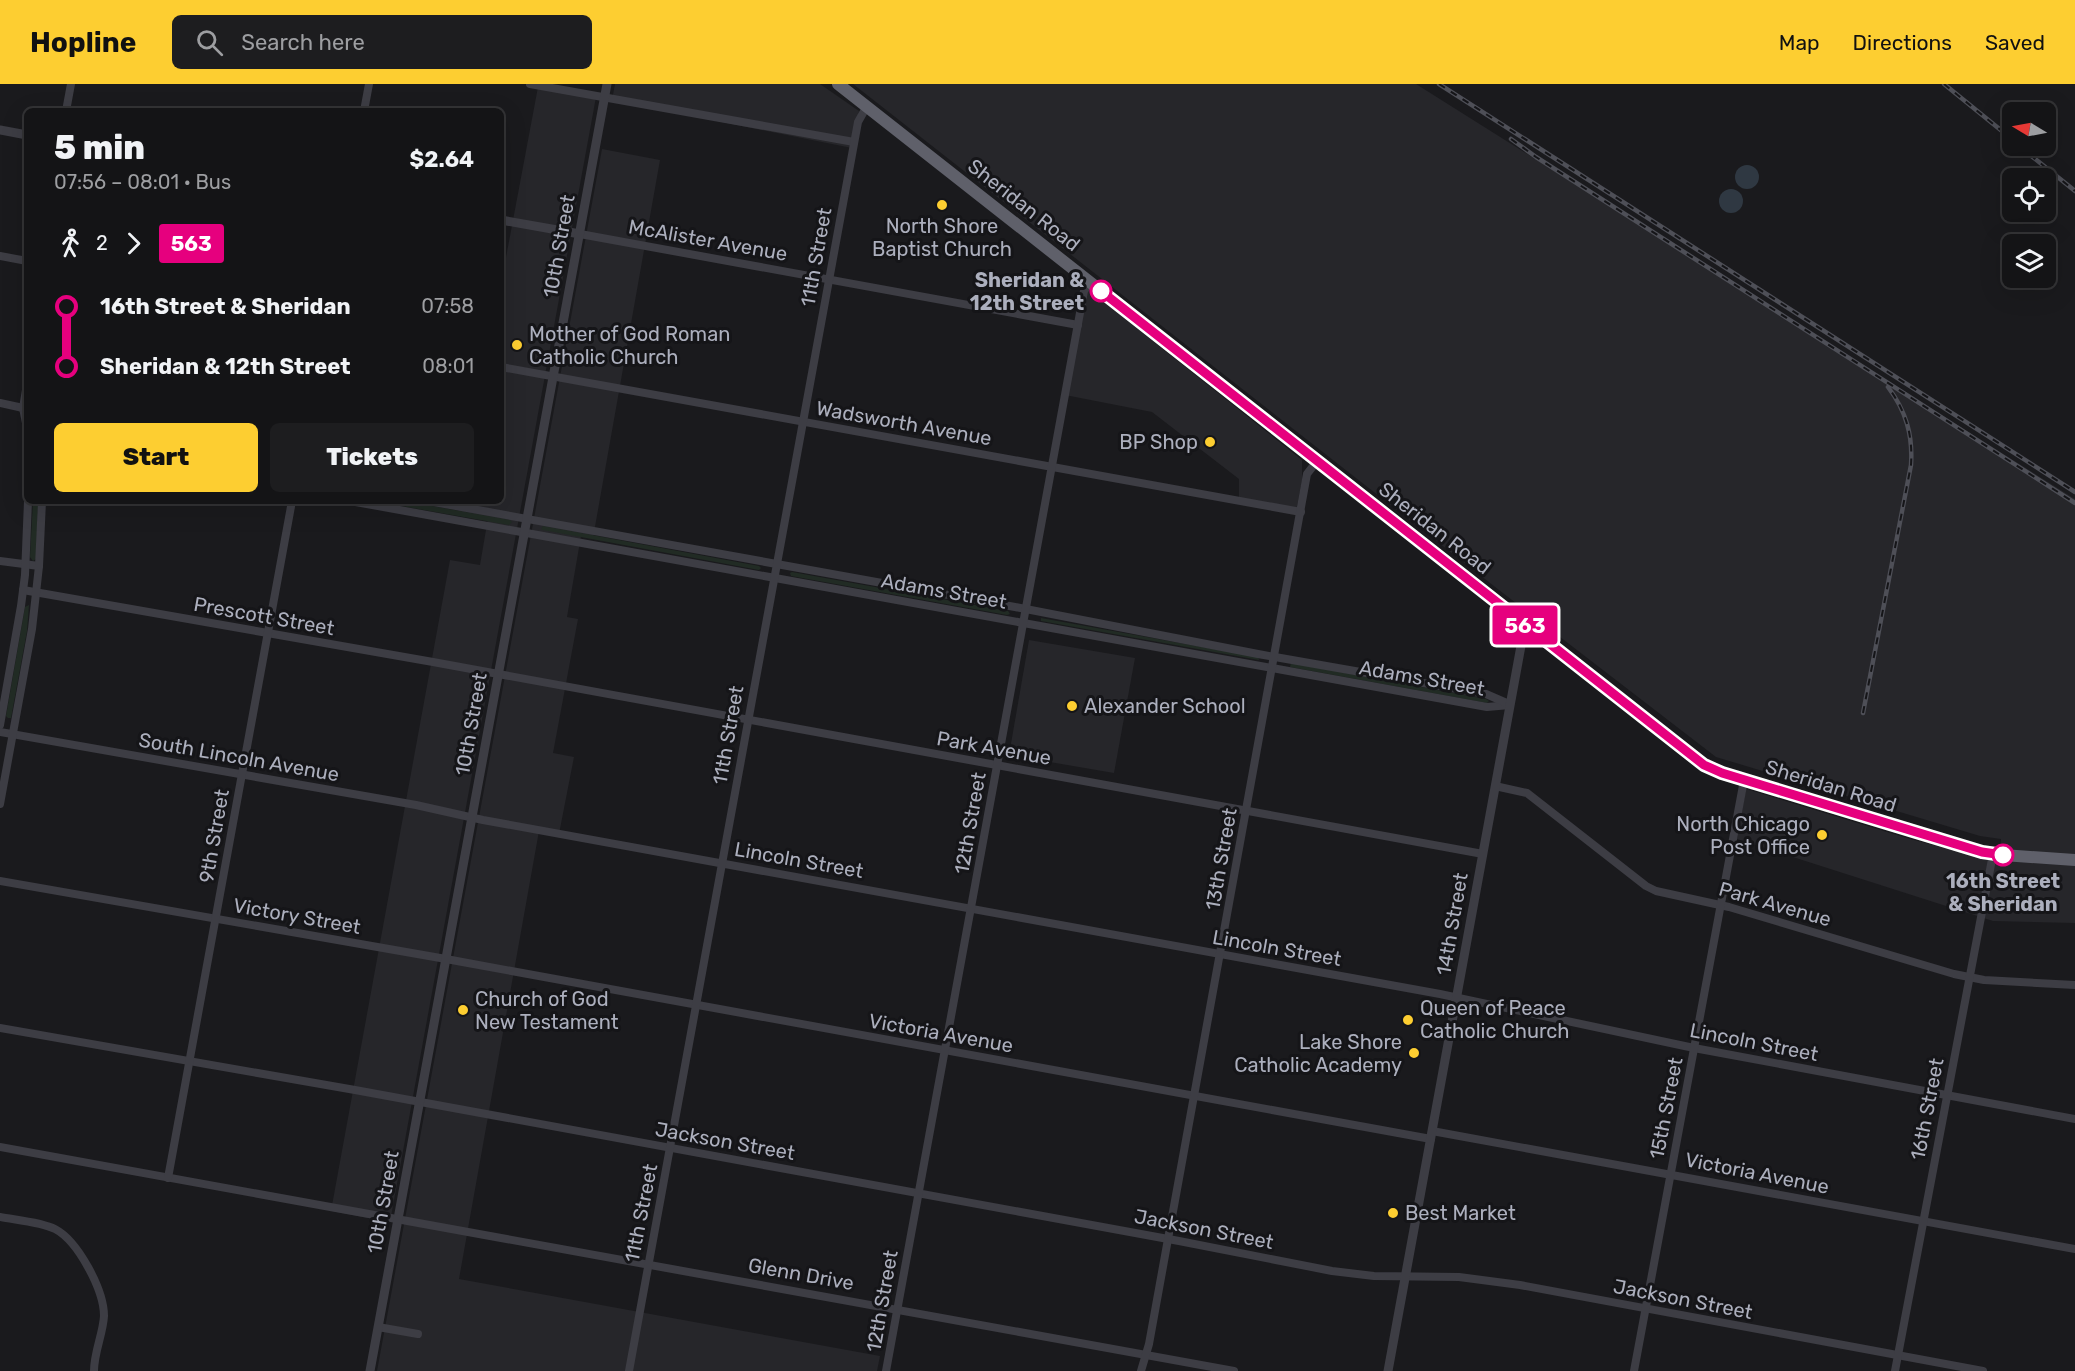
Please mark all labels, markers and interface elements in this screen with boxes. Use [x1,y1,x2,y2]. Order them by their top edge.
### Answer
search box [172,15,592,69]
text: Hopline [30,26,136,59]
icon: search [193,26,226,59]
text: Search here [241,29,365,56]
text: Map [1779,30,1820,55]
text: Directions [1853,30,1952,55]
text: Saved [1985,30,2045,55]
north arrow [2002,102,2056,156]
map controls [2002,102,2056,288]
text: 5 min [54,128,145,167]
text: $2.64 [410,146,474,173]
street label: Sheridan Road [963,154,1085,256]
button: locate [2002,168,2056,222]
text: 07:56 – 08:01 · Bus [54,170,231,194]
street label: 10th Street [538,193,580,299]
marker: North Shore Baptist Church [935,198,949,212]
street label: 11th Street [796,206,837,308]
street label: McAlister Avenue [627,214,789,266]
place label: North Shore Baptist Church [872,214,1012,261]
icon: walk [54,227,87,260]
icon: forward [117,227,150,260]
text: 2 [96,231,108,255]
text: 563 [171,231,212,256]
button: layers [2002,234,2056,288]
place label: Sheridan & 12th Street [970,268,1084,315]
marker: Sheridan & 12th Street [1090,280,1112,302]
text: 16th Street & Sheridan [100,293,351,320]
text: 07:58 [421,294,474,318]
place label: Mother of God Roman Catholic Church [529,322,730,369]
marker: Mother of God Roman Catholic Church [510,338,524,352]
text: Sheridan & 12th Street [100,353,351,380]
text: 08:01 [422,354,474,378]
street label: Wadsworth Avenue [814,396,994,450]
button: Start [54,423,258,492]
button: Tickets [270,423,474,492]
place label: BP Shop [1119,430,1198,454]
marker: BP Shop [1203,435,1217,449]
street label: Sheridan Road [1374,477,1496,579]
street label: Adams Street [879,568,1009,614]
street label: Prescott Street [192,592,336,640]
line badge: 563 [1490,606,1559,644]
text: 563 [1504,613,1546,638]
street label: Adams Street [1357,655,1487,701]
street label: 10th Street [450,671,492,777]
street label: 11th Street [708,684,749,786]
place label: Alexander School [1084,694,1246,718]
marker: Alexander School [1065,699,1079,713]
street label: Park Avenue [935,726,1053,770]
street label: South Lincoln Avenue [137,728,341,786]
street label: Sheridan Road [1763,755,1899,817]
street label: 12th Street [949,770,991,876]
street label: 9th Street [194,787,234,885]
street label: 13th Street [1200,806,1242,912]
place label: North Chicago Post Office [1676,812,1810,859]
marker: North Chicago Post Office [1815,828,1829,842]
street label: Lincoln Street [733,837,865,883]
marker: 16th Street & Sheridan [1992,844,2014,866]
place label: 16th Street & Sheridan [1946,869,2060,916]
street label: 14th Street [1431,871,1473,977]
street label: Park Avenue [1716,876,1834,932]
street label: Victory Street [231,893,363,939]
street label: Lincoln Street [1211,925,1343,971]
place label: Church of God New Testament [475,987,619,1034]
place label: Queen of Peace Catholic Church [1420,996,1570,1043]
marker: Church of God New Testament [456,1003,470,1017]
street label: Victoria Avenue [867,1008,1015,1058]
marker: Queen of Peace Catholic Church [1401,1013,1415,1027]
street label: Lincoln Street [1688,1018,1820,1066]
place label: Lake Shore Catholic Academy [1234,1030,1402,1077]
marker: Lake Shore Catholic Academy [1407,1046,1421,1060]
street label: 15th Street [1644,1055,1688,1161]
street label: 16th Street [1905,1056,1949,1162]
street label: Jackson Street [653,1117,797,1165]
street label: Victoria Avenue [1683,1147,1831,1199]
street label: 10th Street [362,1149,404,1255]
street label: 11th Street [620,1162,662,1264]
place label: Best Market [1405,1201,1516,1225]
street label: Jackson Street [1132,1204,1276,1254]
marker: Best Market [1386,1206,1400,1220]
street label: 12th Street [861,1248,903,1354]
street label: Glenn Drive [746,1253,856,1295]
street label: Jackson Street [1611,1274,1755,1324]

